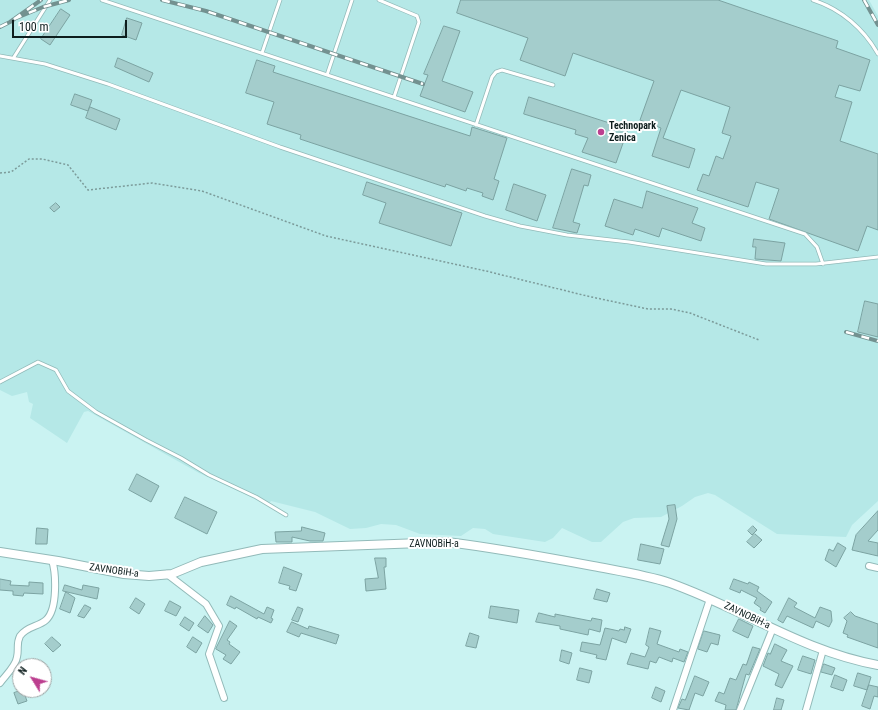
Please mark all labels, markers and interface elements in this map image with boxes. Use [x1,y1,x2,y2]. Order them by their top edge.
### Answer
scale bar [14,12,129,38]
text: 100 m [19,20,49,34]
place label: Technopark Zenica [609,120,656,144]
marker: Technopark Zenica [596,127,606,137]
street label: ZAVNOBiH-a [409,538,459,550]
street label: ZAVNOBiH-a [89,562,139,580]
street label: ZAVNOBiH-a [722,600,772,632]
north arrow [12,658,52,698]
text: N [16,664,30,678]

